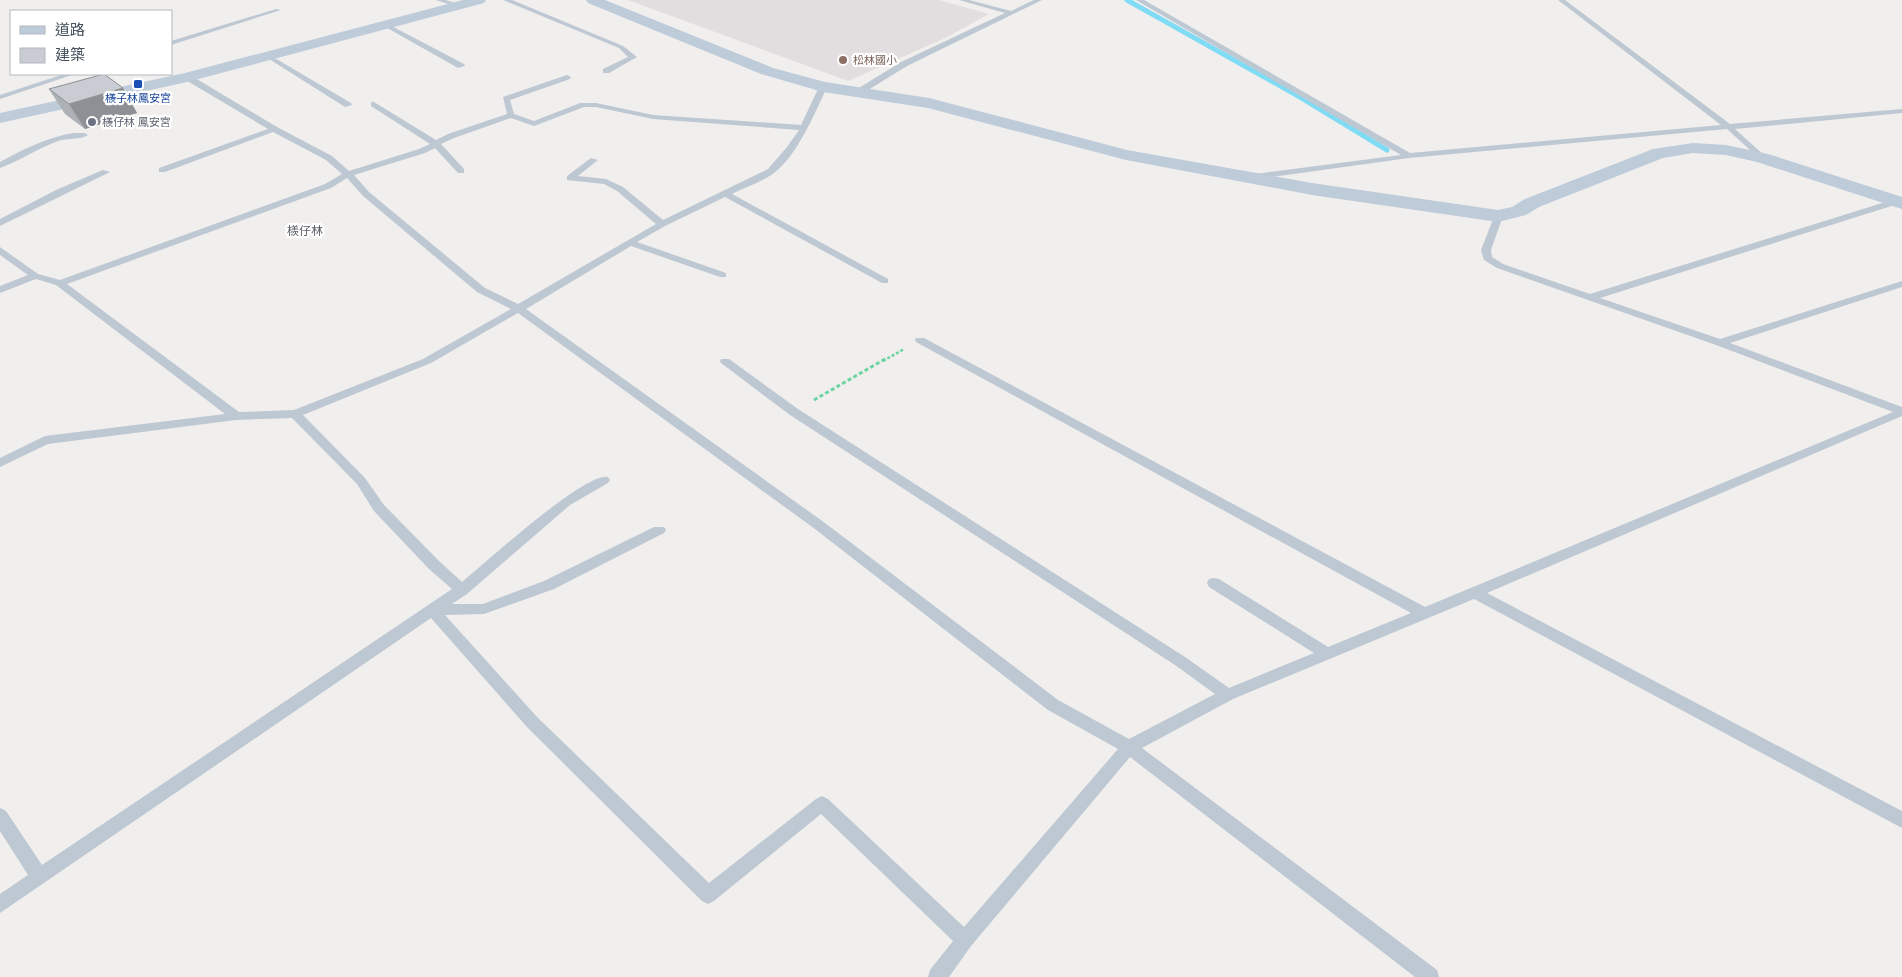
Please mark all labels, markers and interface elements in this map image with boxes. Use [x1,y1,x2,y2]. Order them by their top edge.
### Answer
legend [10,10,172,75]
text: 道路 [55,21,85,39]
text: 建築 [55,46,85,64]
marker: 松林國小 [837,54,849,66]
place label: 松林國小 [853,54,897,67]
marker: 檨子林鳳安宮 [132,78,144,90]
place label: 檨子林鳳安宮 [105,92,171,105]
marker: 檨仔林 鳳安宮 [86,116,98,128]
place label: 檨仔林 鳳安宮 [102,116,171,129]
district label: 檨仔林 [287,224,323,238]

